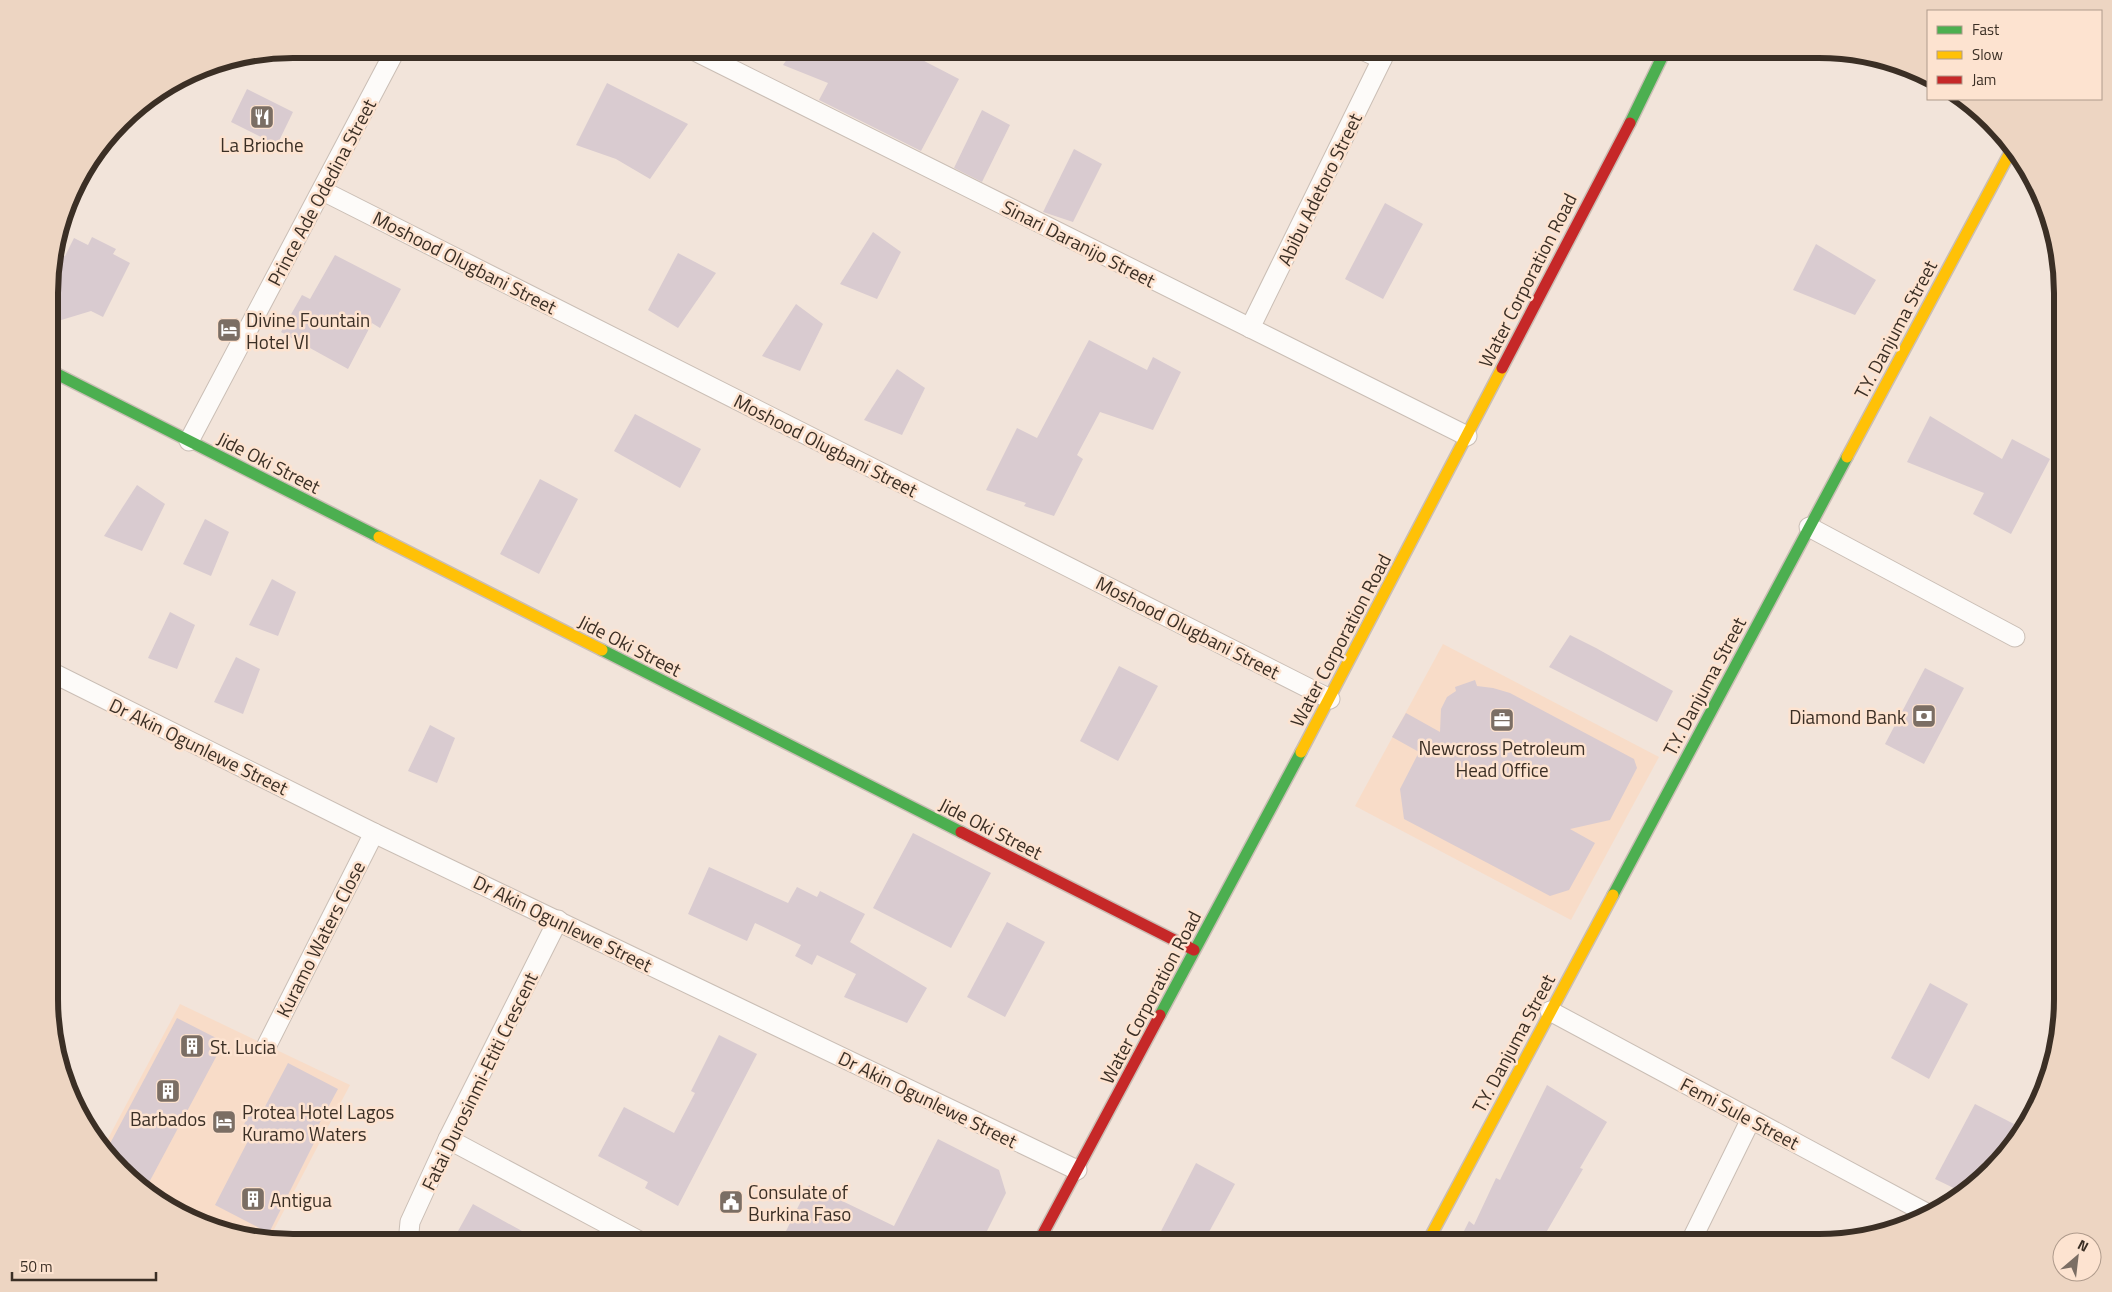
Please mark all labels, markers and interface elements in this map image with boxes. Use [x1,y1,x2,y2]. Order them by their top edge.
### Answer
legend [1927,10,2102,100]
text: Fast [1972,18,2000,41]
text: Slow [1972,43,2003,66]
text: Jam [1972,68,1996,91]
street label: Prince Ade Odedina Street [259,93,383,291]
restaurant icon: La Brioche [249,104,275,130]
street label: Abibu Adetoro Street [1269,107,1369,270]
place label: La Brioche [220,130,304,159]
street label: Water Corporation Road [1470,188,1584,372]
street label: Sinari Daranijo Street [997,192,1161,294]
street label: Moshood Olugbani Street [368,203,562,321]
street label: T.Y. Danjuma Street [1846,254,1944,404]
place label: Divine Fountain Hotel VI [246,305,370,356]
hotel icon: Divine Fountain Hotel VI [216,317,242,343]
street label: Moshood Olugbani Street [729,386,923,504]
street label: Jide Oki Street [212,424,326,501]
street label: Water Corporation Road [1282,548,1398,732]
street label: Moshood Olugbani Street [1091,568,1285,686]
street label: Jide Oki Street [573,607,687,684]
street label: T.Y. Danjuma Street [1655,611,1753,761]
street label: Dr Akin Ogunlewe Street [105,690,294,802]
place label: Diamond Bank [1789,702,1906,731]
bank icon: Diamond Bank [1911,703,1937,729]
office icon: Newcross Petroleum Head Office [1489,707,1515,733]
place label: Newcross Petroleum Head Office [1419,733,1585,784]
street label: Jide Oki Street [934,790,1048,867]
street label: Kuramo Waters Close [268,856,372,1022]
street label: Dr Akin Ogunlewe Street [469,867,658,979]
street label: Water Corporation Road [1092,905,1208,1089]
street label: Fatai Durosinmi-Etiti Crescent [413,967,545,1195]
street label: T.Y. Danjuma Street [1464,968,1562,1118]
place label: St. Lucia [210,1032,277,1061]
building icon: St. Lucia [179,1033,205,1059]
street label: Dr Akin Ogunlewe Street [834,1043,1023,1155]
street label: Femi Sule Street [1675,1069,1805,1157]
building icon: Barbados [155,1078,181,1104]
place label: Protea Hotel Lagos Kuramo Waters [242,1097,395,1148]
place label: Barbados [130,1104,206,1133]
hotel icon: Protea Hotel Lagos Kuramo Waters [211,1109,237,1135]
place label: Consulate of Burkina Faso [748,1177,851,1228]
place label: Antigua [270,1185,332,1214]
building icon: Antigua [240,1186,266,1212]
public building icon: Consulate of Burkina Faso [718,1189,744,1215]
north arrow [2052,1232,2102,1282]
text: N [2074,1234,2093,1257]
scale bar [12,1250,156,1282]
text: 50 m [20,1255,53,1278]

